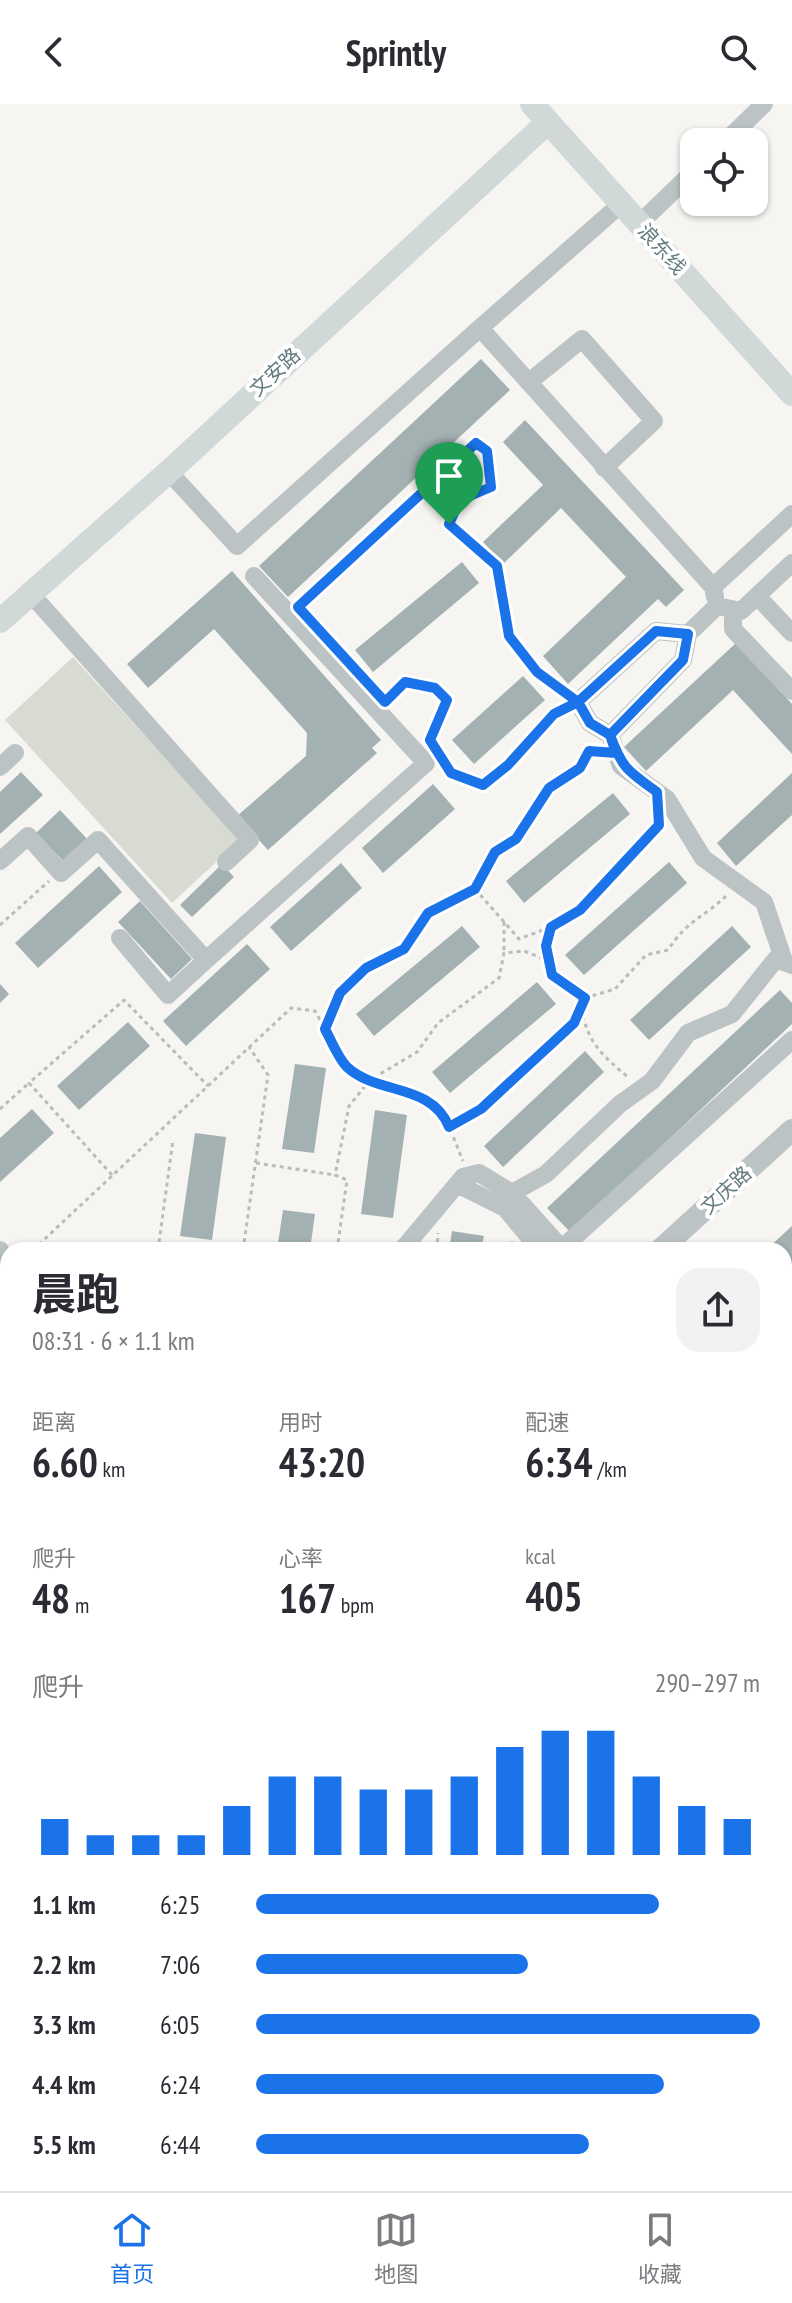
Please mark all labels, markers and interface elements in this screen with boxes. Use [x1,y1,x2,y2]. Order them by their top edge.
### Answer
text: Sprintly [346,29,446,76]
icon: back [32,30,76,74]
icon: search [716,30,760,74]
map controls [680,128,768,216]
button: locate [680,128,768,216]
street label: 浪东线 [632,218,692,280]
street label: 文安路 [244,342,306,402]
pin [415,442,483,524]
icon: arrive [427,454,471,498]
street label: 文庆路 [695,1160,757,1220]
text: 晨跑 [32,1265,120,1322]
button: share [676,1268,760,1352]
text: 08:31 · 6 × 1.1 km [32,1324,195,1357]
text: 距离 [32,1408,76,1436]
text: 用时 [279,1408,323,1436]
text: 配速 [525,1408,569,1436]
text: 6.60 [32,1436,98,1488]
text: 43:20 [279,1436,365,1488]
text: 6:34 [525,1436,593,1488]
text: km [98,1455,125,1483]
text: /km [593,1455,627,1483]
text: kcal [525,1542,555,1570]
text: 爬升 [32,1544,76,1572]
text: 心率 [279,1544,323,1572]
text: 405 [525,1570,583,1622]
text: 48 [32,1572,70,1624]
text: 167 [279,1572,336,1624]
text: m [70,1591,89,1619]
text: bpm [336,1591,374,1619]
text: 290–297 m [655,1666,760,1699]
text: 爬升 [32,1670,84,1703]
text: 1.1 km [32,1888,96,1921]
text: 6:25 [160,1888,200,1921]
text: 2.2 km [32,1948,96,1981]
text: 7:06 [160,1948,200,1981]
text: 3.3 km [32,2008,96,2041]
text: 6:05 [160,2008,200,2041]
text: 4.4 km [32,2068,96,2101]
text: 6:24 [160,2068,200,2101]
text: 5.5 km [32,2128,96,2161]
text: 6:44 [160,2128,200,2161]
tab: 首页 [110,2208,154,2288]
tab: 地图 [374,2208,418,2288]
tab: 收藏 [638,2208,682,2288]

